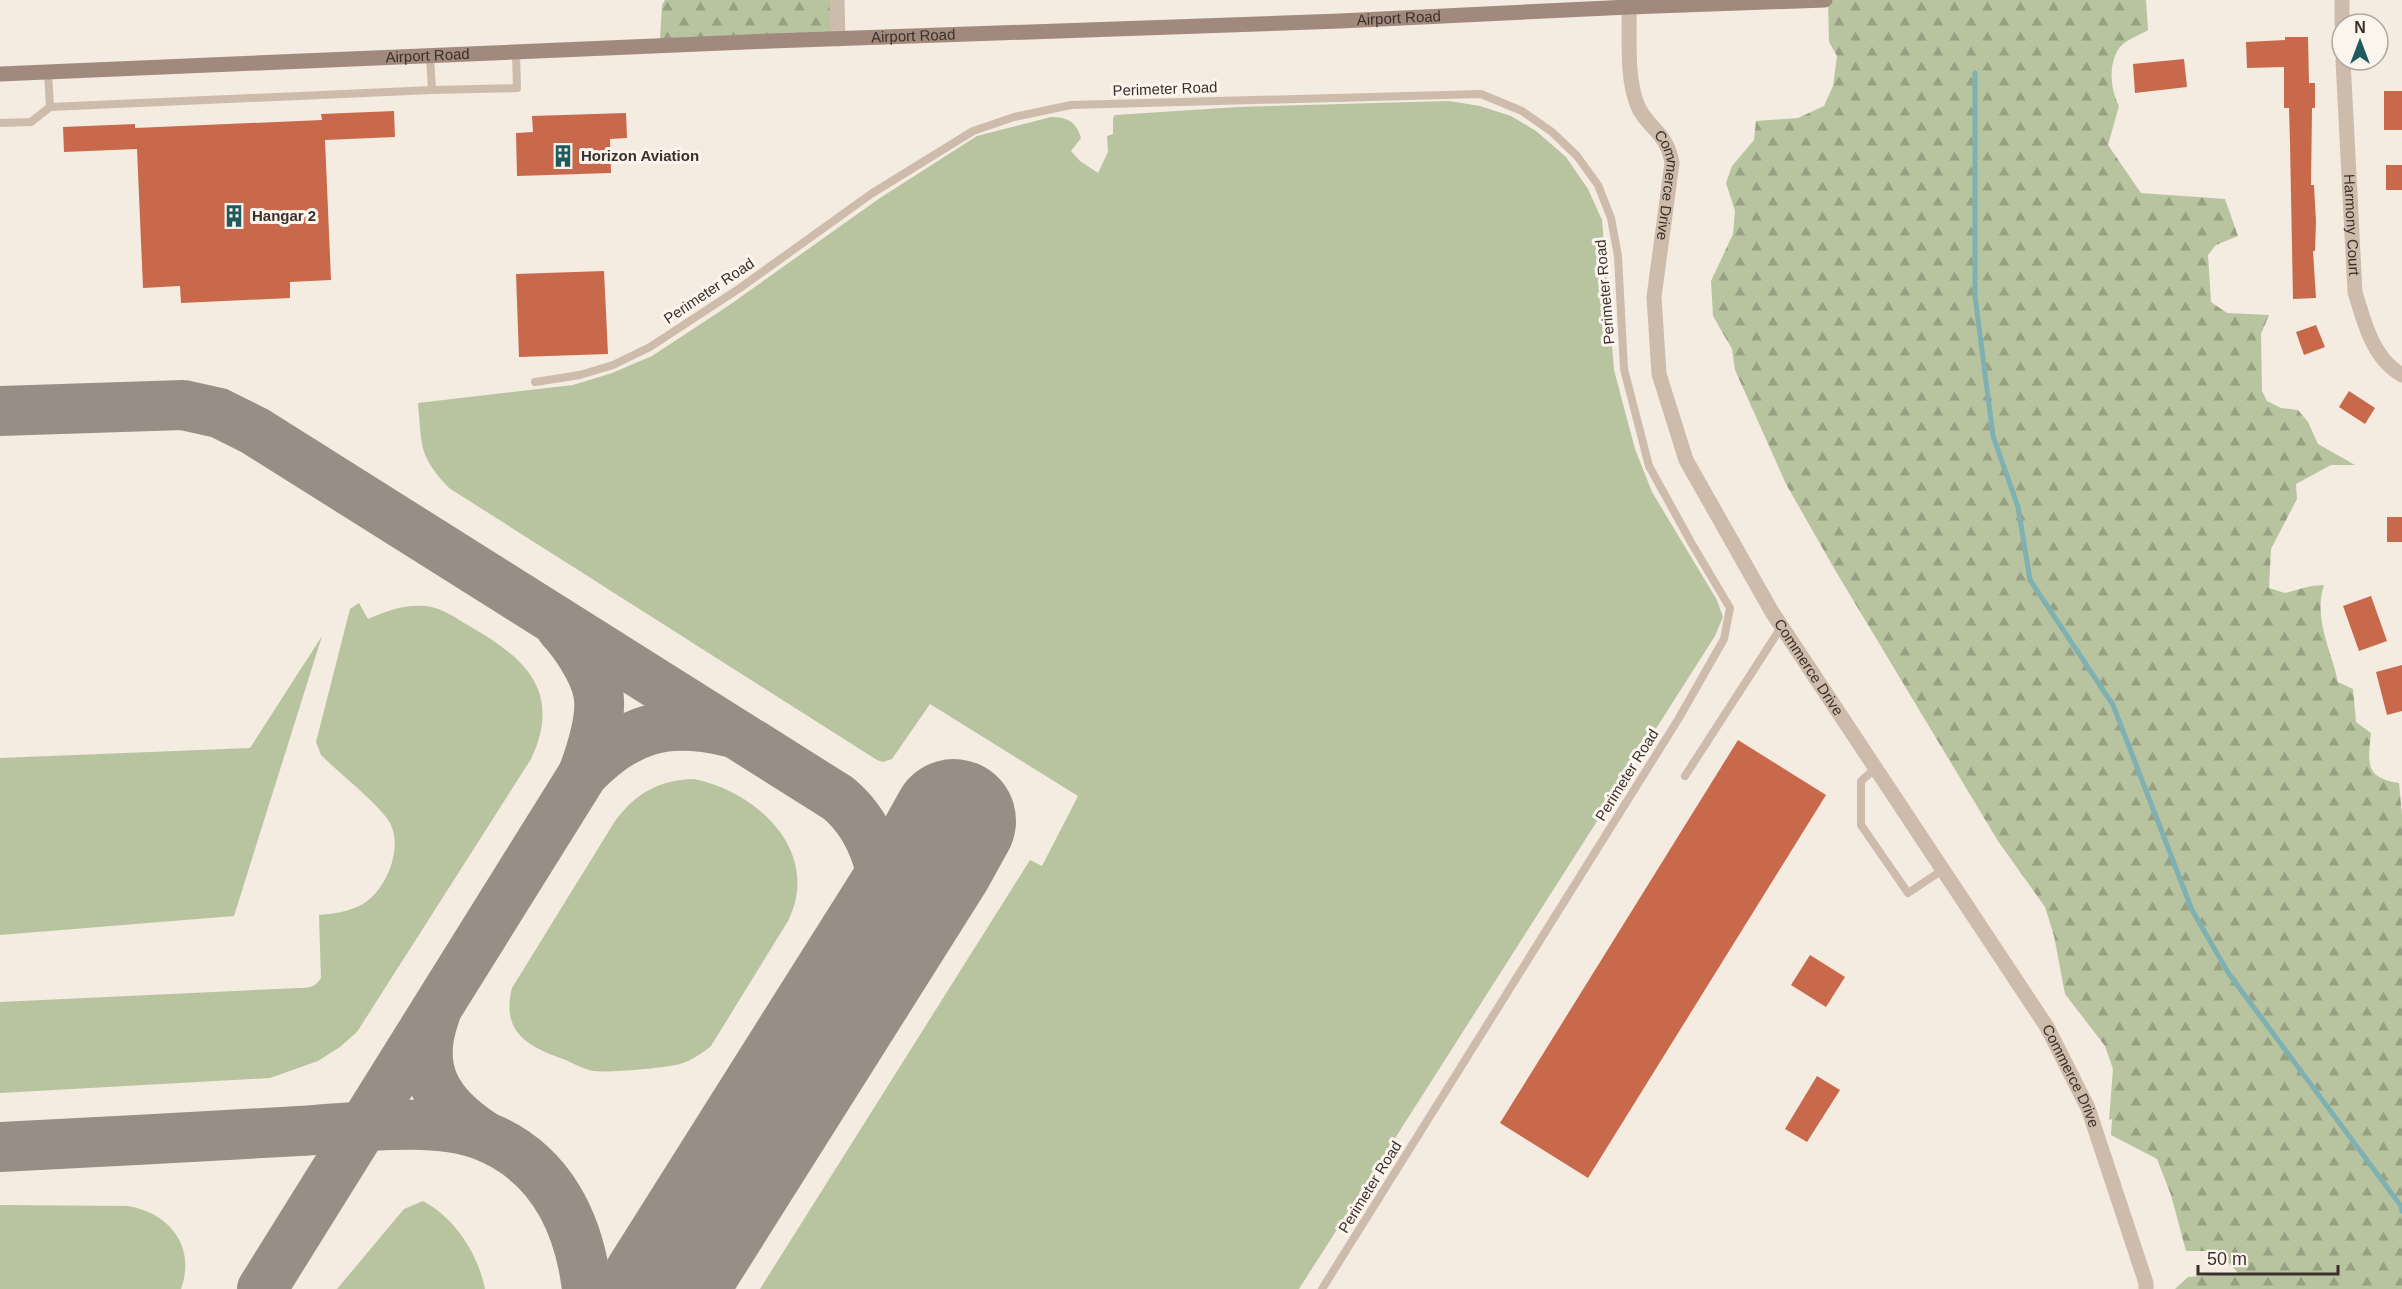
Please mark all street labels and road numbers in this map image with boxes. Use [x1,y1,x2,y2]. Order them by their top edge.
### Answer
street label: Airport Road [1356,7,1441,28]
street label: Airport Road [871,26,956,45]
street label: Airport Road [385,45,470,65]
street label: Perimeter Road [1112,78,1218,99]
street label: Commerce Drive [1651,126,1681,241]
street label: Harmony Court [2341,174,2363,277]
street label: Perimeter Road [1591,239,1618,345]
street label: Perimeter Road [660,254,757,327]
street label: Commerce Drive [1771,615,1847,719]
street label: Perimeter Road [1592,726,1662,824]
street label: Commerce Drive [2039,1021,2103,1130]
street label: Perimeter Road [1335,1138,1405,1236]

